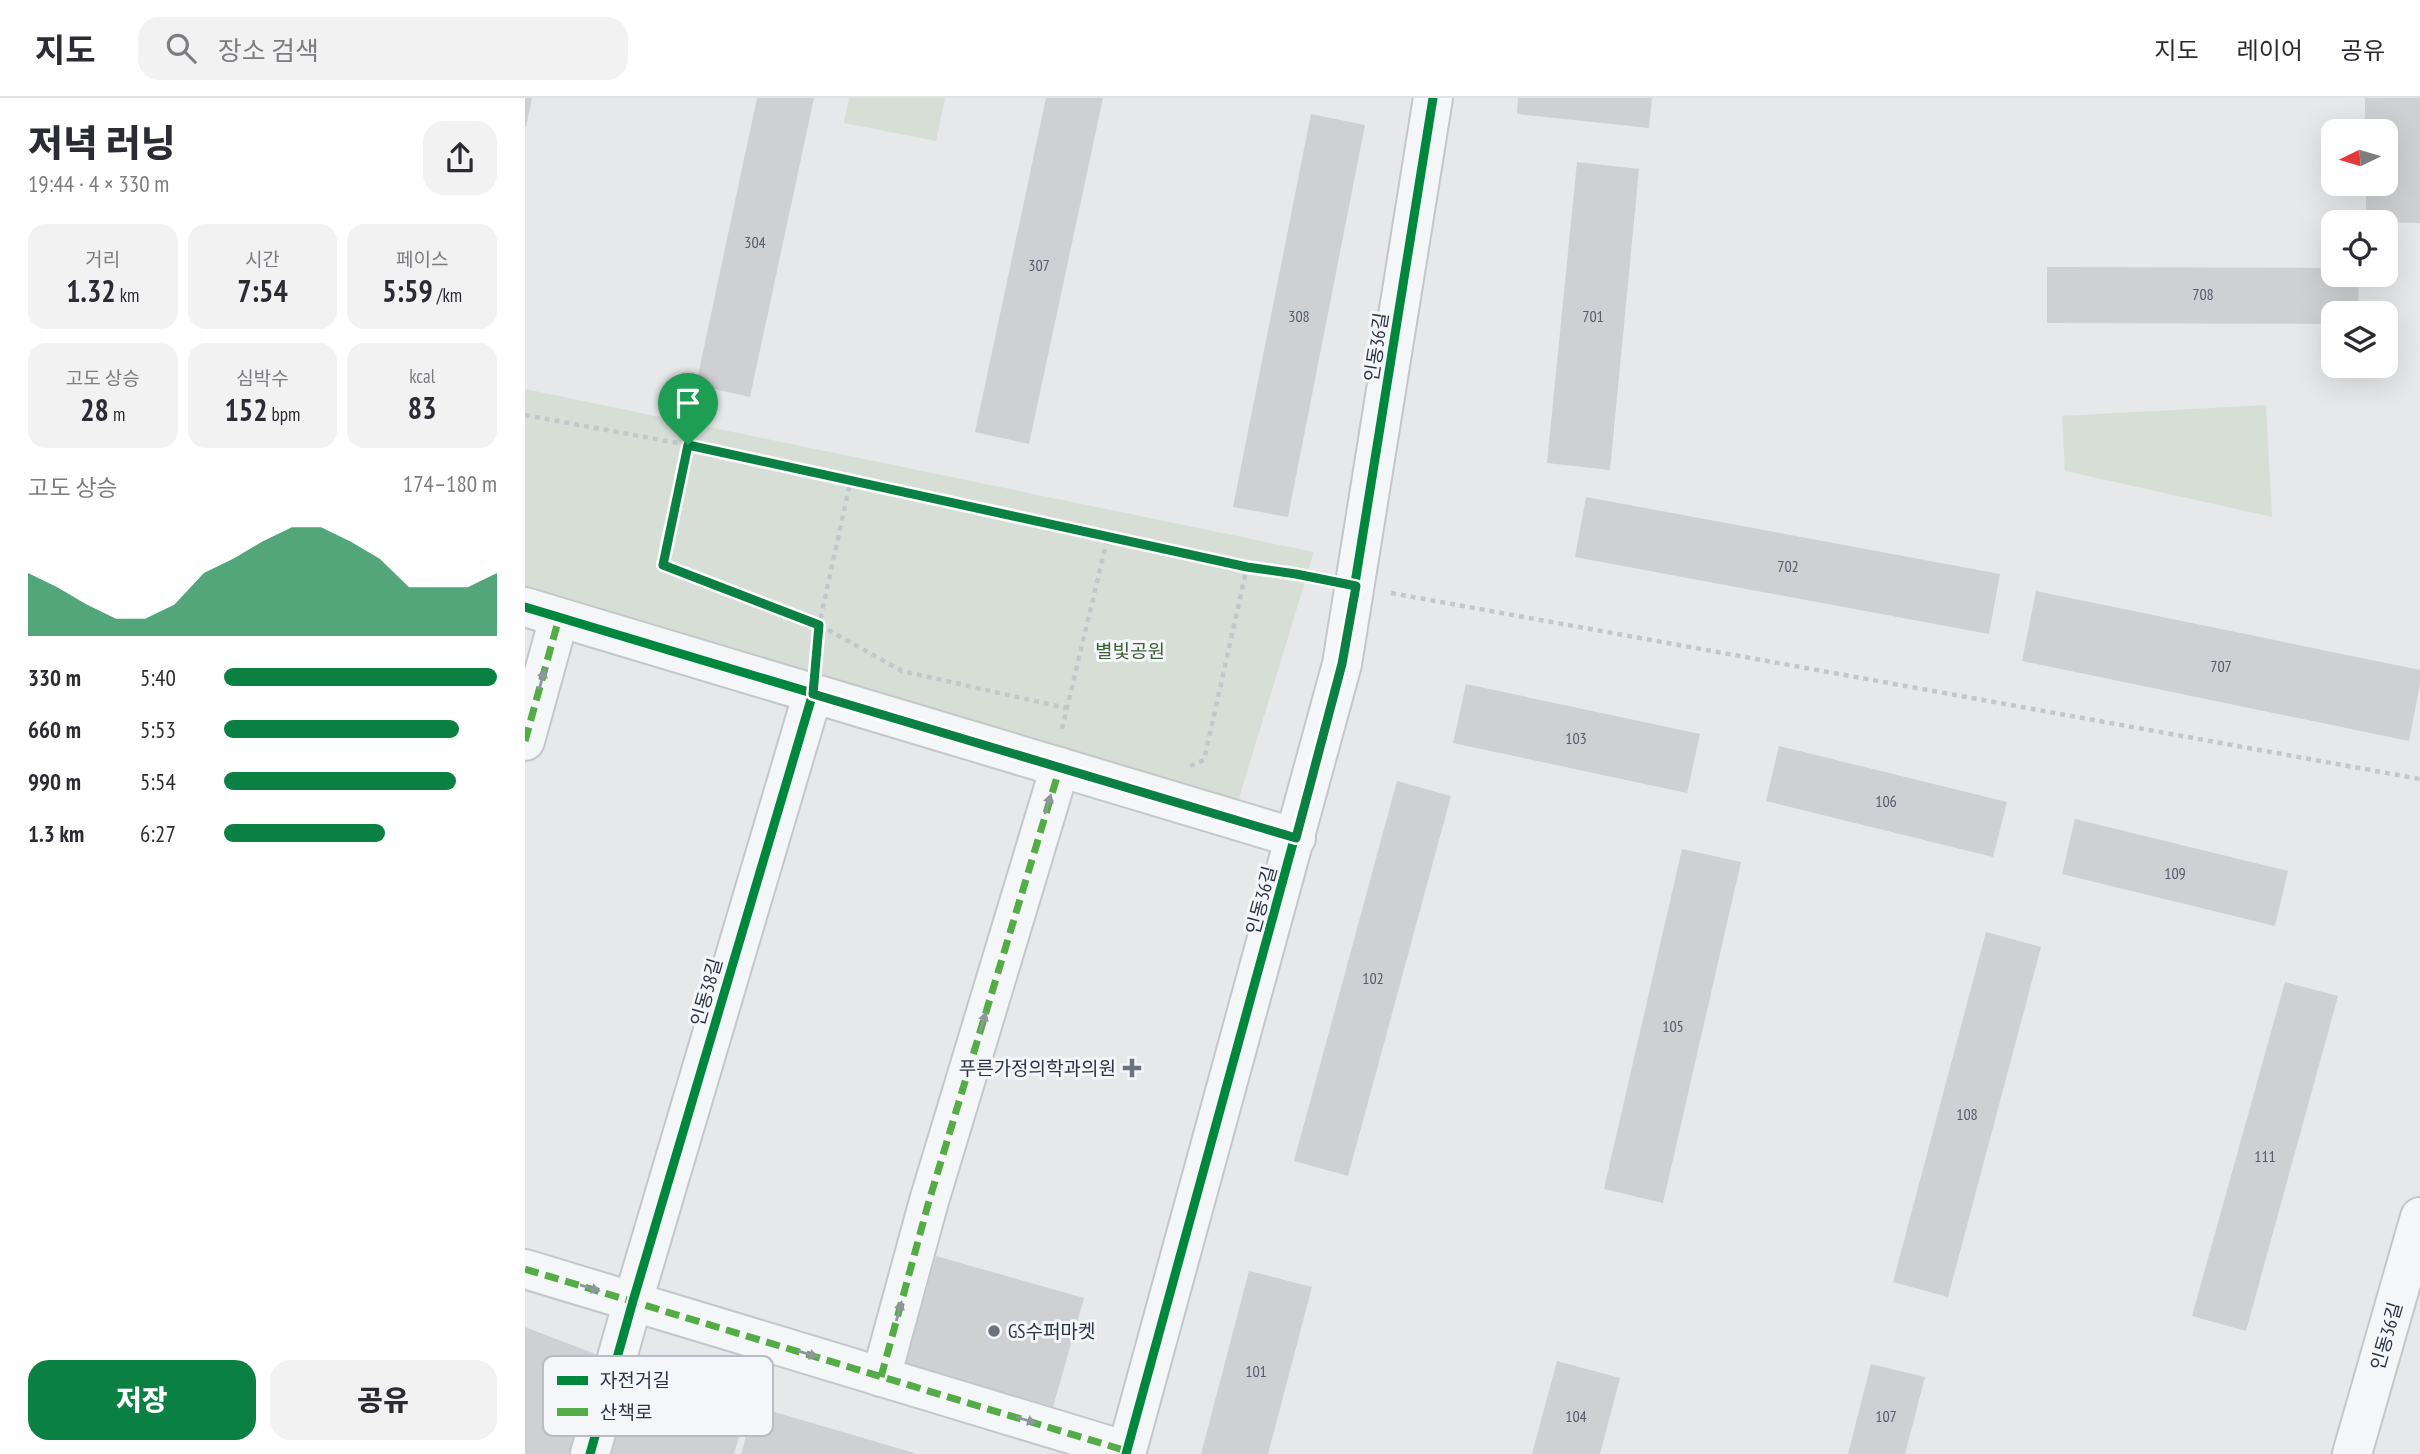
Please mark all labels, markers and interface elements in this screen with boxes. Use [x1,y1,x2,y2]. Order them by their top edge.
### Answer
search box [138,17,628,80]
text: 지도 [35,28,96,71]
icon: search [162,29,200,67]
text: 장소 검색 [218,34,319,67]
text: 지도 [2154,35,2199,66]
text: 레이어 [2237,35,2303,66]
text: 공유 [2341,35,2385,66]
text: 저녁 러닝 [28,118,176,167]
north arrow [2321,119,2397,196]
map controls [2321,119,2398,378]
button: share [423,121,497,195]
text: 19:44 · 4 × 330 m [28,169,169,198]
button: locate [2321,210,2398,287]
house number: 304 [744,232,766,252]
text: 거리 [85,247,120,271]
text: 시간 [245,247,280,271]
text: 페이스 [396,247,448,271]
house number: 307 [1028,255,1050,275]
text: 1.32 [66,271,116,310]
text: 7:54 [237,271,288,310]
text: 5:59 [382,271,433,310]
text: km [116,283,139,307]
text: /km [433,283,462,307]
house number: 708 [2192,284,2214,304]
button: layers [2321,301,2398,378]
house number: 308 [1288,306,1310,326]
house number: 701 [1582,306,1604,326]
street label: 인동36길 [1359,311,1393,383]
text: kcal [409,364,435,388]
text: 고도 상승 [66,366,140,390]
text: 심박수 [236,366,289,390]
pin [658,373,718,445]
icon: arrive [669,384,707,422]
text: 83 [408,388,437,427]
text: 28 [80,390,109,429]
text: 152 [225,390,268,429]
text: m [109,402,125,426]
text: bpm [268,402,300,426]
text: 174–180 m [403,469,497,498]
text: 고도 상승 [28,473,118,502]
house number: 702 [1777,556,1799,576]
park label: 별빛공원 [1095,639,1165,663]
house number: 707 [2210,656,2232,676]
text: 330 m [28,663,81,692]
text: 5:40 [140,663,176,692]
one-way arrow [537,668,548,690]
text: 660 m [28,715,81,744]
text: 5:53 [140,715,176,744]
house number: 103 [1565,728,1587,748]
text: 990 m [28,767,81,796]
text: 5:54 [140,767,176,796]
house number: 106 [1875,791,1897,811]
one-way arrow [1044,793,1054,814]
text: 1.3 km [28,819,84,848]
text: 6:27 [140,819,176,848]
street label: 인동36길 [1240,863,1282,937]
house number: 109 [2164,863,2186,883]
street label: 인동38길 [685,955,727,1029]
house number: 102 [1362,968,1384,988]
one-way arrow [978,1011,988,1032]
house number: 105 [1662,1016,1684,1036]
place label: 푸른가정의학과의원 [959,1056,1116,1080]
marker: 푸른가정의학과의원 [1122,1058,1142,1078]
house number: 108 [1956,1104,1978,1124]
house number: 111 [2254,1146,2276,1166]
one-way arrow [580,1284,601,1294]
street label: 인동36길 [2365,1299,2407,1373]
one-way arrow [894,1300,905,1322]
place label: GS수퍼마켓 [1008,1319,1095,1343]
marker: GS수퍼마켓 [986,1323,1002,1339]
one-way arrow [798,1350,819,1360]
legend [543,1356,773,1436]
button: 저장 [28,1360,256,1440]
button: 공유 [270,1360,497,1440]
house number: 101 [1245,1361,1267,1381]
text: 자전거길 [600,1368,670,1392]
text: 산책로 [600,1400,652,1424]
house number: 104 [1565,1406,1587,1426]
house number: 107 [1875,1406,1897,1426]
one-way arrow [1015,1416,1036,1426]

